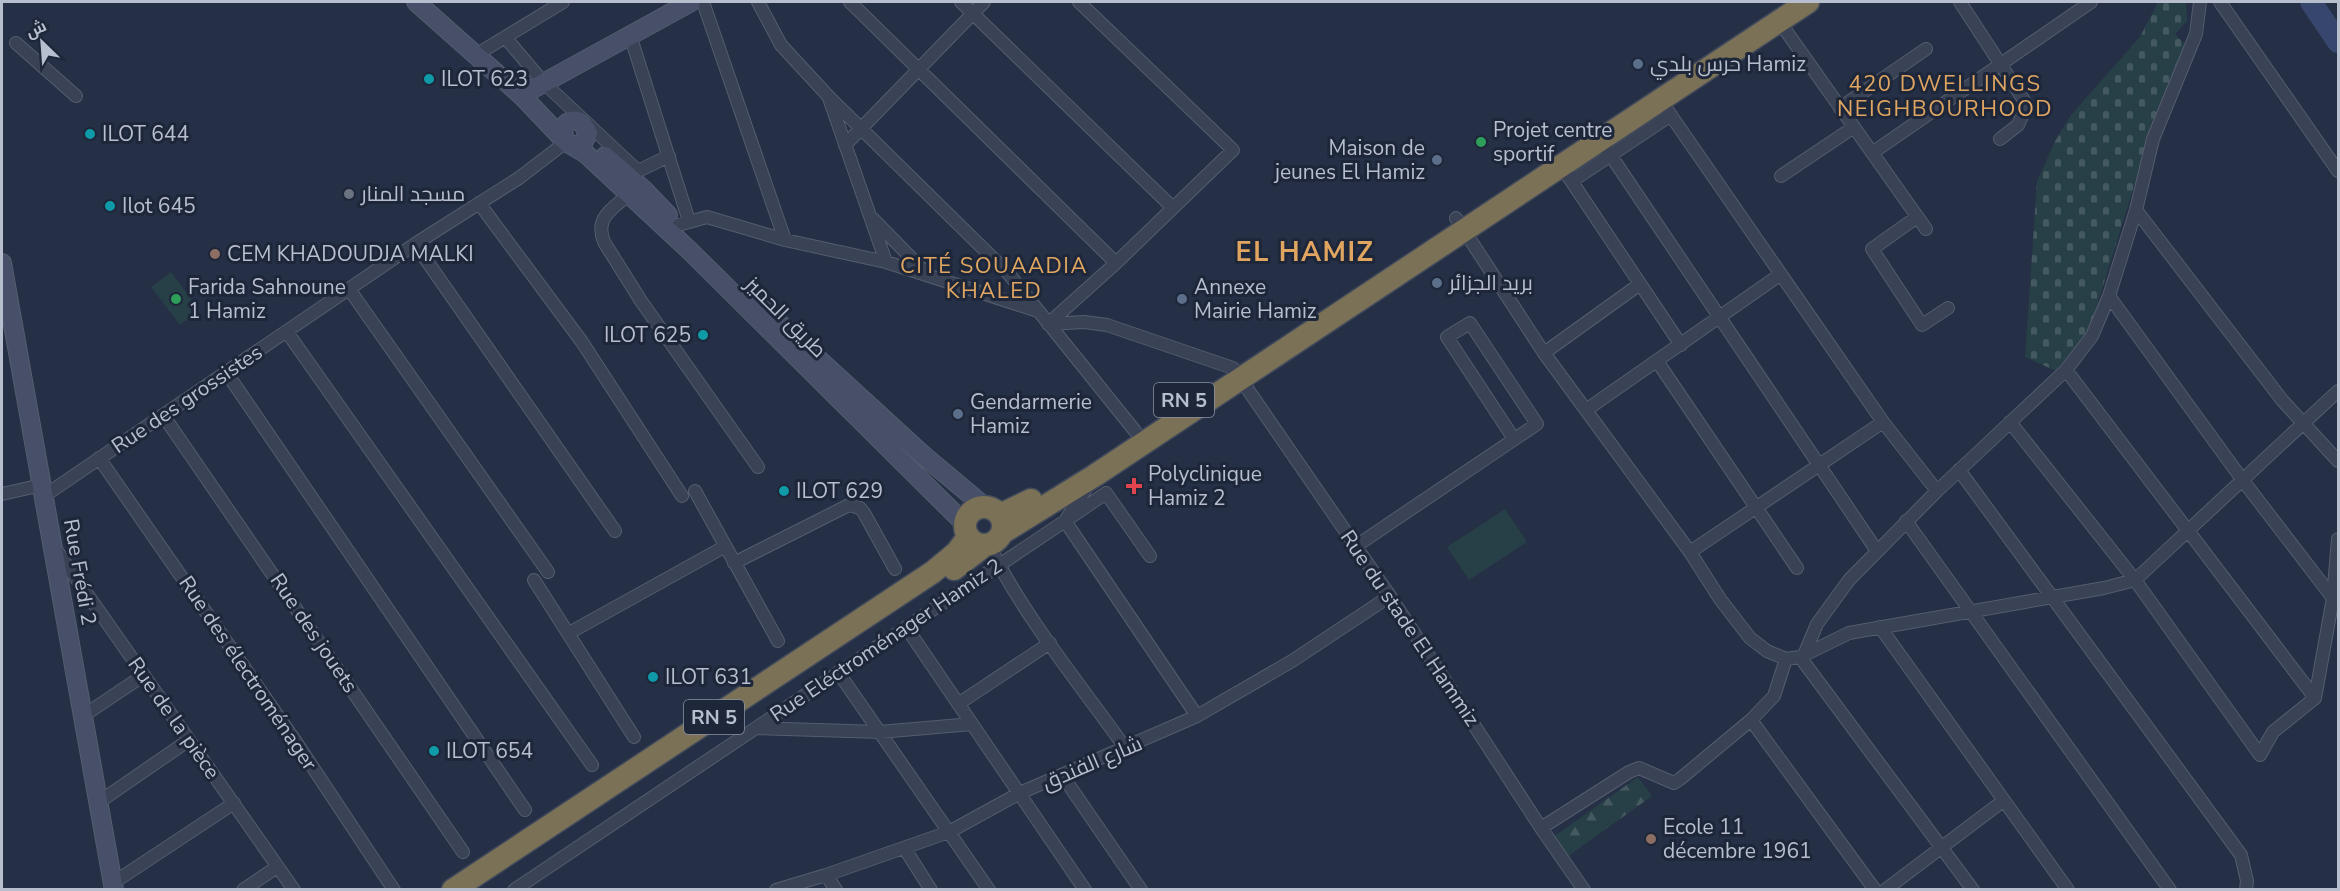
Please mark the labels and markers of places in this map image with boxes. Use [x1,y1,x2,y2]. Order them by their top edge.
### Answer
place label: حرس بلدي Hamiz [1650,50,1806,80]
marker: حرس بلدي Hamiz [1631,57,1645,71]
place label: ILOT 623 [441,65,528,93]
marker: ILOT 623 [422,72,436,86]
place label: Projet centre sportif [1493,116,1613,168]
place label: ILOT 644 [102,120,189,148]
marker: ILOT 644 [83,127,97,141]
place label: Maison de jeunes El Hamiz [1273,134,1425,186]
marker: Projet centre sportif [1474,135,1488,149]
marker: Maison de jeunes El Hamiz [1430,153,1444,167]
place label: مسجد المنار [360,180,465,208]
marker: مسجد المنار [342,187,356,201]
place label: Ilot 645 [122,192,196,220]
marker: Ilot 645 [103,199,117,213]
place label: CEM KHADOUDJA MALKI [227,240,474,268]
marker: CEM KHADOUDJA MALKI [208,247,222,261]
place label: بريد الجزائر [1448,269,1533,297]
place label: Farida Sahnoune 1 Hamiz [188,273,346,325]
place label: Annexe Mairie Hamiz [1194,273,1317,325]
marker: بريد الجزائر [1430,276,1444,290]
marker: Farida Sahnoune 1 Hamiz [169,292,183,306]
marker: Annexe Mairie Hamiz [1175,292,1189,306]
place label: ILOT 625 [604,321,691,349]
marker: ILOT 625 [696,328,710,342]
place label: Gendarmerie Hamiz [970,388,1092,440]
marker: Gendarmerie Hamiz [951,407,965,421]
place label: Polyclinique Hamiz 2 [1148,460,1262,512]
place label: ILOT 629 [796,477,883,505]
marker: Polyclinique Hamiz 2 [1125,477,1143,495]
marker: ILOT 629 [777,484,791,498]
place label: ILOT 631 [665,663,752,691]
marker: ILOT 631 [646,670,660,684]
place label: ILOT 654 [446,737,533,765]
marker: ILOT 654 [427,744,441,758]
place label: Ecole 11 décembre 1961 [1663,813,1812,865]
marker: Ecole 11 décembre 1961 [1644,832,1658,846]

